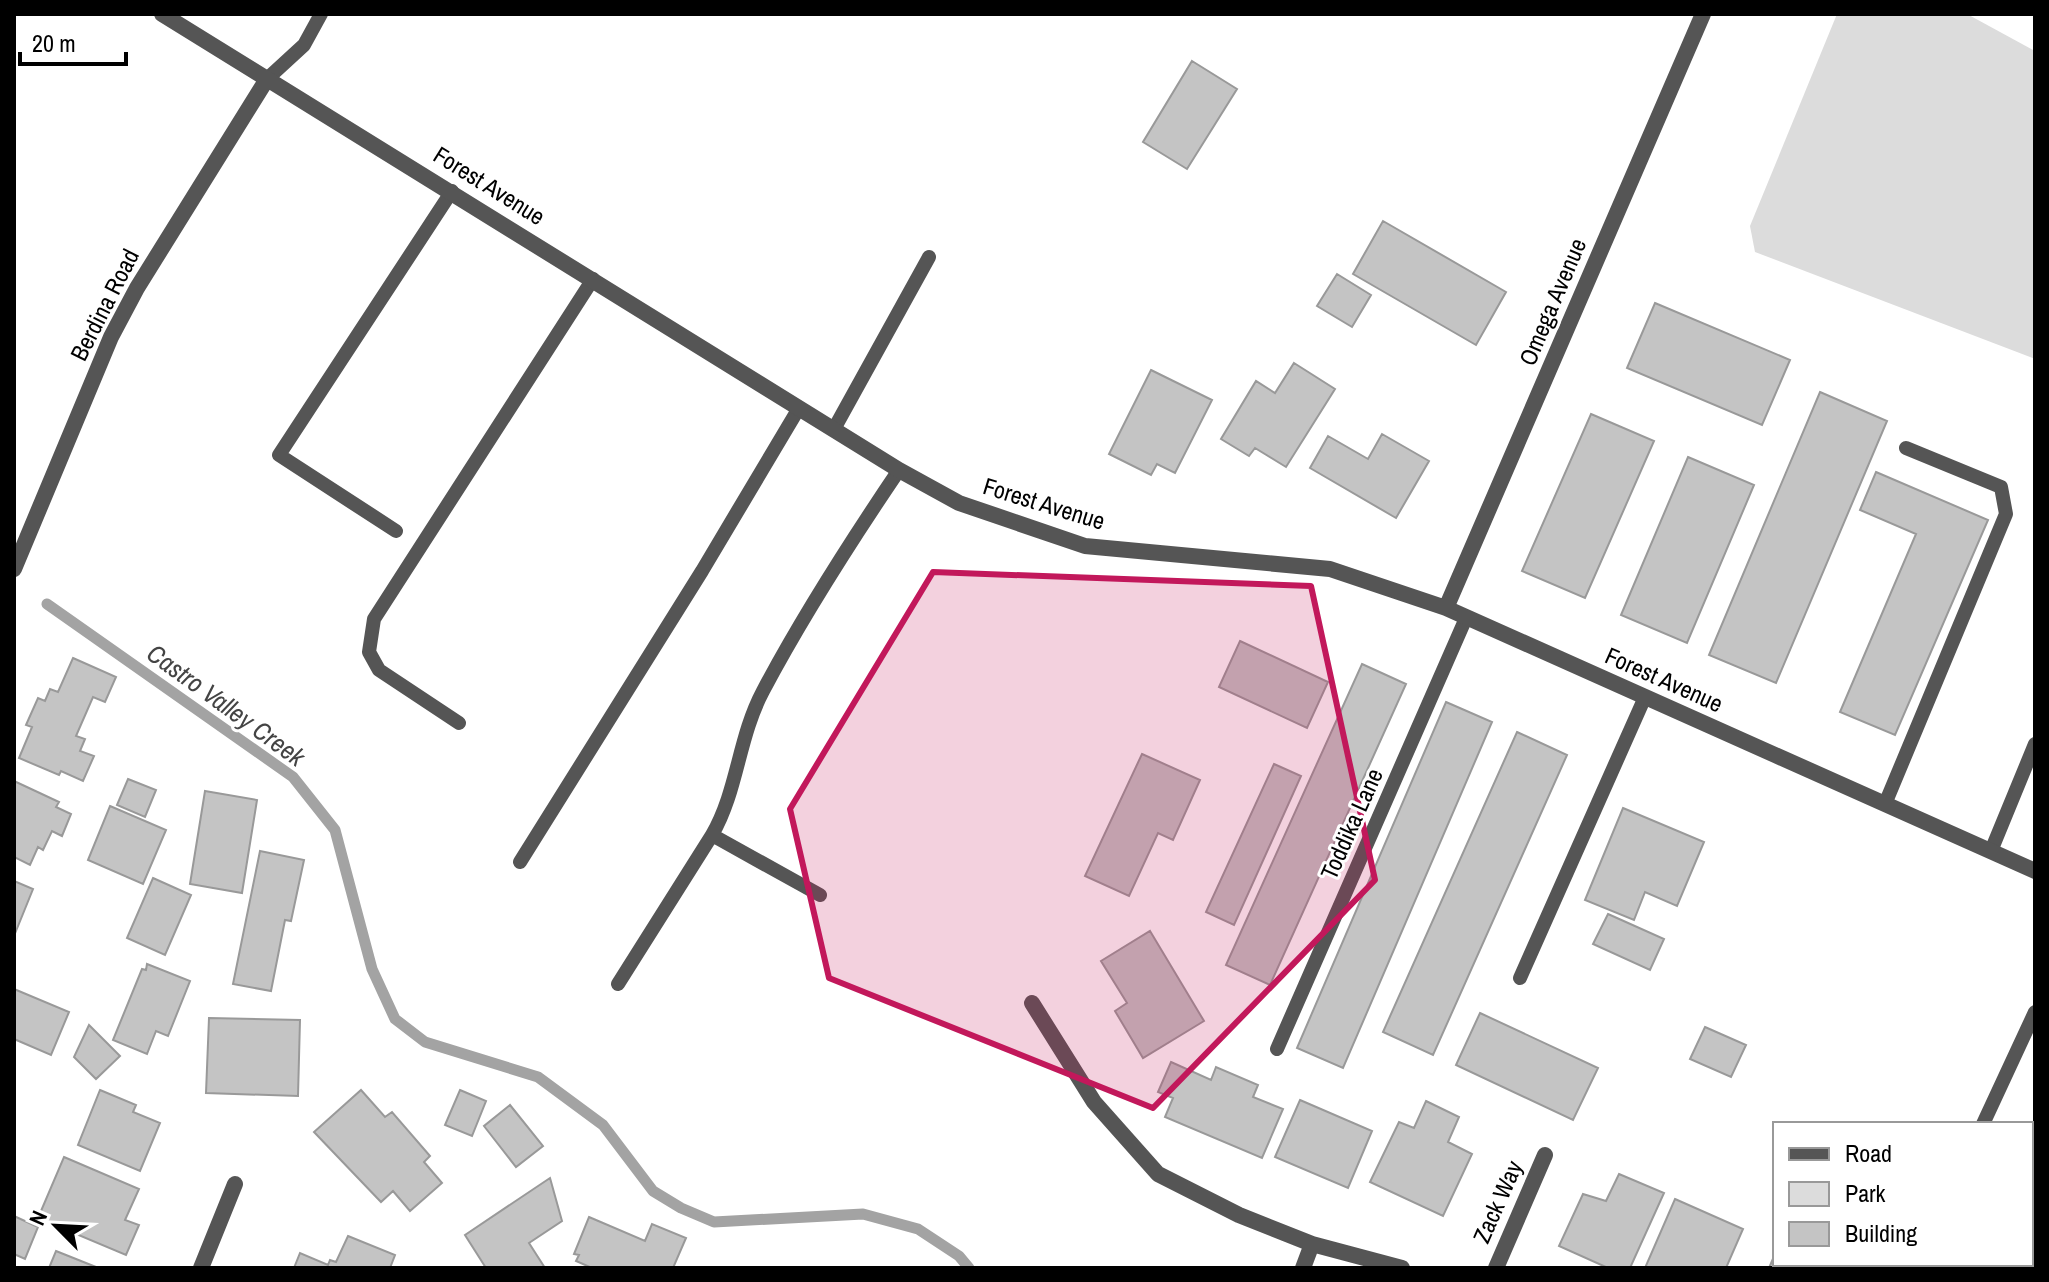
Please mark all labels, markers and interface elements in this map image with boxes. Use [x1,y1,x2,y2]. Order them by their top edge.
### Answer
scale bar [20,16,126,66]
text: 20 m [32,27,76,59]
street label: Forest Avenue [428,138,551,232]
street label: Omega Avenue [1511,233,1593,370]
street label: Berdina Road [62,243,146,366]
street label: Forest Avenue [980,469,1109,537]
water label: Castro Valley Creek [140,635,314,775]
street label: Forest Avenue [1601,639,1728,719]
street label: Toddika Lane [1312,763,1390,884]
legend [1773,1122,2033,1266]
text: Road [1845,1137,1892,1169]
street label: Zack Way [1465,1155,1529,1248]
text: Park [1845,1177,1886,1209]
north arrow [16,1186,96,1266]
text: N [21,1206,54,1230]
text: Building [1845,1217,1917,1249]

